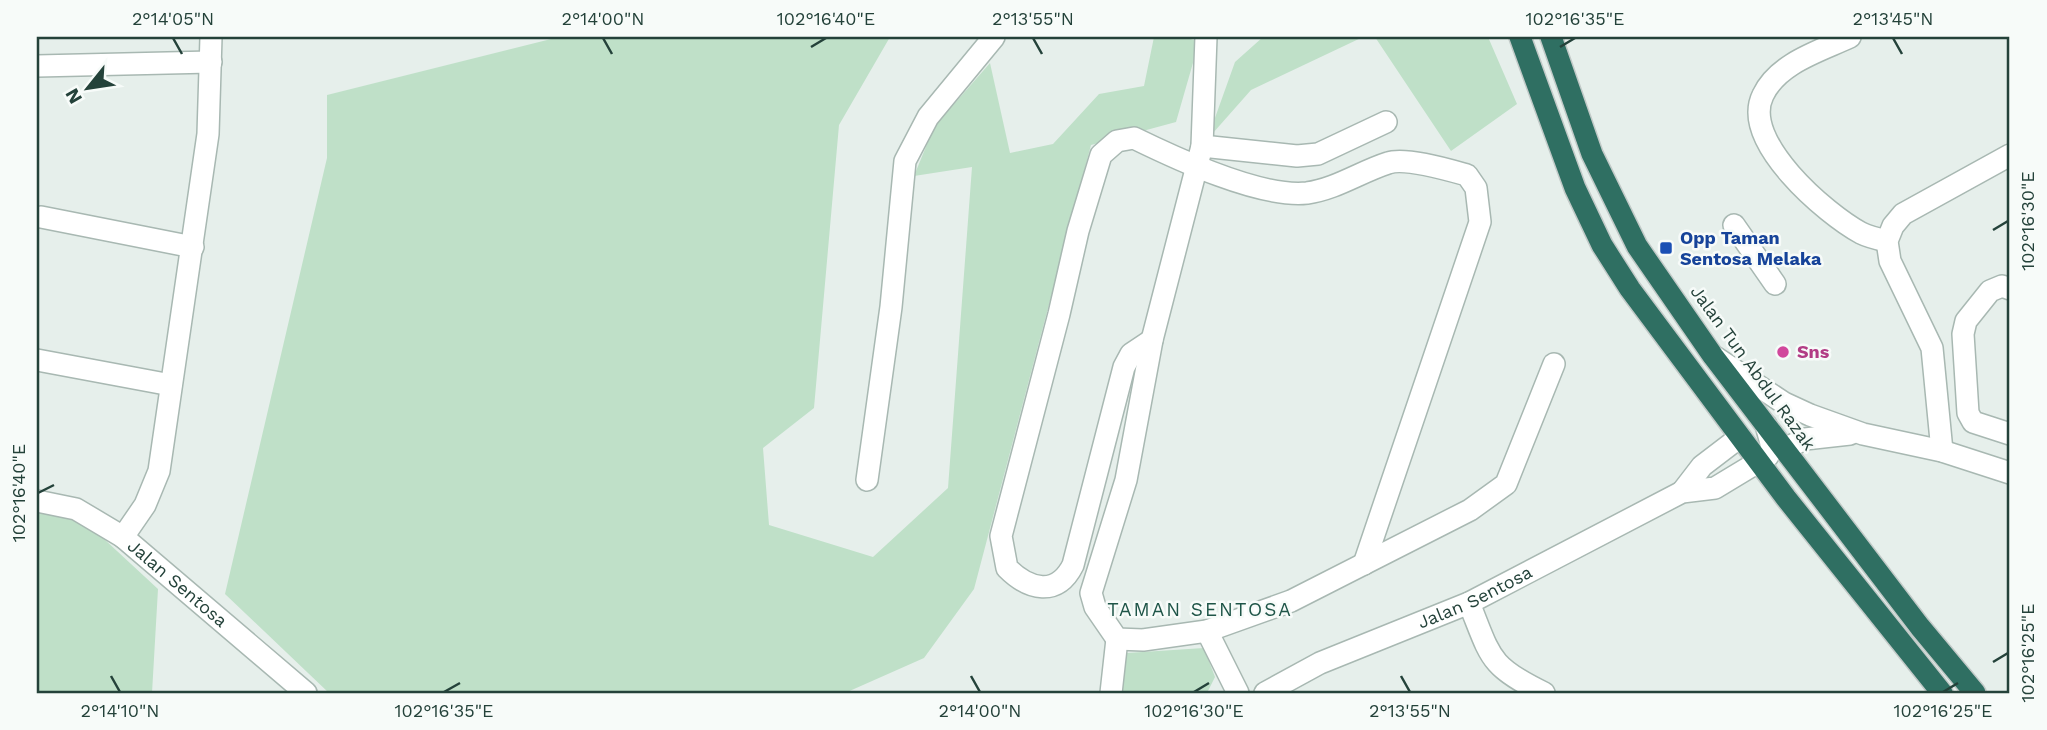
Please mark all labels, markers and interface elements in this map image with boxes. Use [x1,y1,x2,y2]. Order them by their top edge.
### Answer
text: 2°14'05"N [132,8,214,29]
text: 2°14'00"N [562,8,644,29]
text: 102°16'40"E [777,8,875,29]
text: 2°13'55"N [992,8,1074,29]
text: 102°16'35"E [1526,8,1624,29]
text: 2°13'45"N [1853,8,1933,29]
north arrow [52,52,122,122]
text: N [60,84,87,108]
text: 102°16'30"E [2017,171,2038,271]
place label: Opp Taman Sentosa Melaka [1680,227,1822,269]
marker: Opp Taman Sentosa Melaka [1658,240,1674,256]
street label: Jalan Tun Abdul Razak [1687,281,1820,454]
place label: Sns [1797,341,1830,362]
marker: Sns [1775,344,1791,360]
text: 102°16'40"E [8,444,29,542]
street label: Jalan Sentosa [124,535,232,631]
street label: Jalan Sentosa [1414,561,1536,633]
district label: TAMAN SENTOSA [1107,598,1293,621]
text: 102°16'25"E [2017,604,2038,702]
text: 2°14'10"N [81,700,159,721]
text: 102°16'35"E [395,700,493,721]
text: 2°14'00"N [939,700,1021,721]
text: 102°16'30"E [1144,700,1244,721]
text: 2°13'55"N [1369,700,1451,721]
text: 102°16'25"E [1894,700,1992,721]

